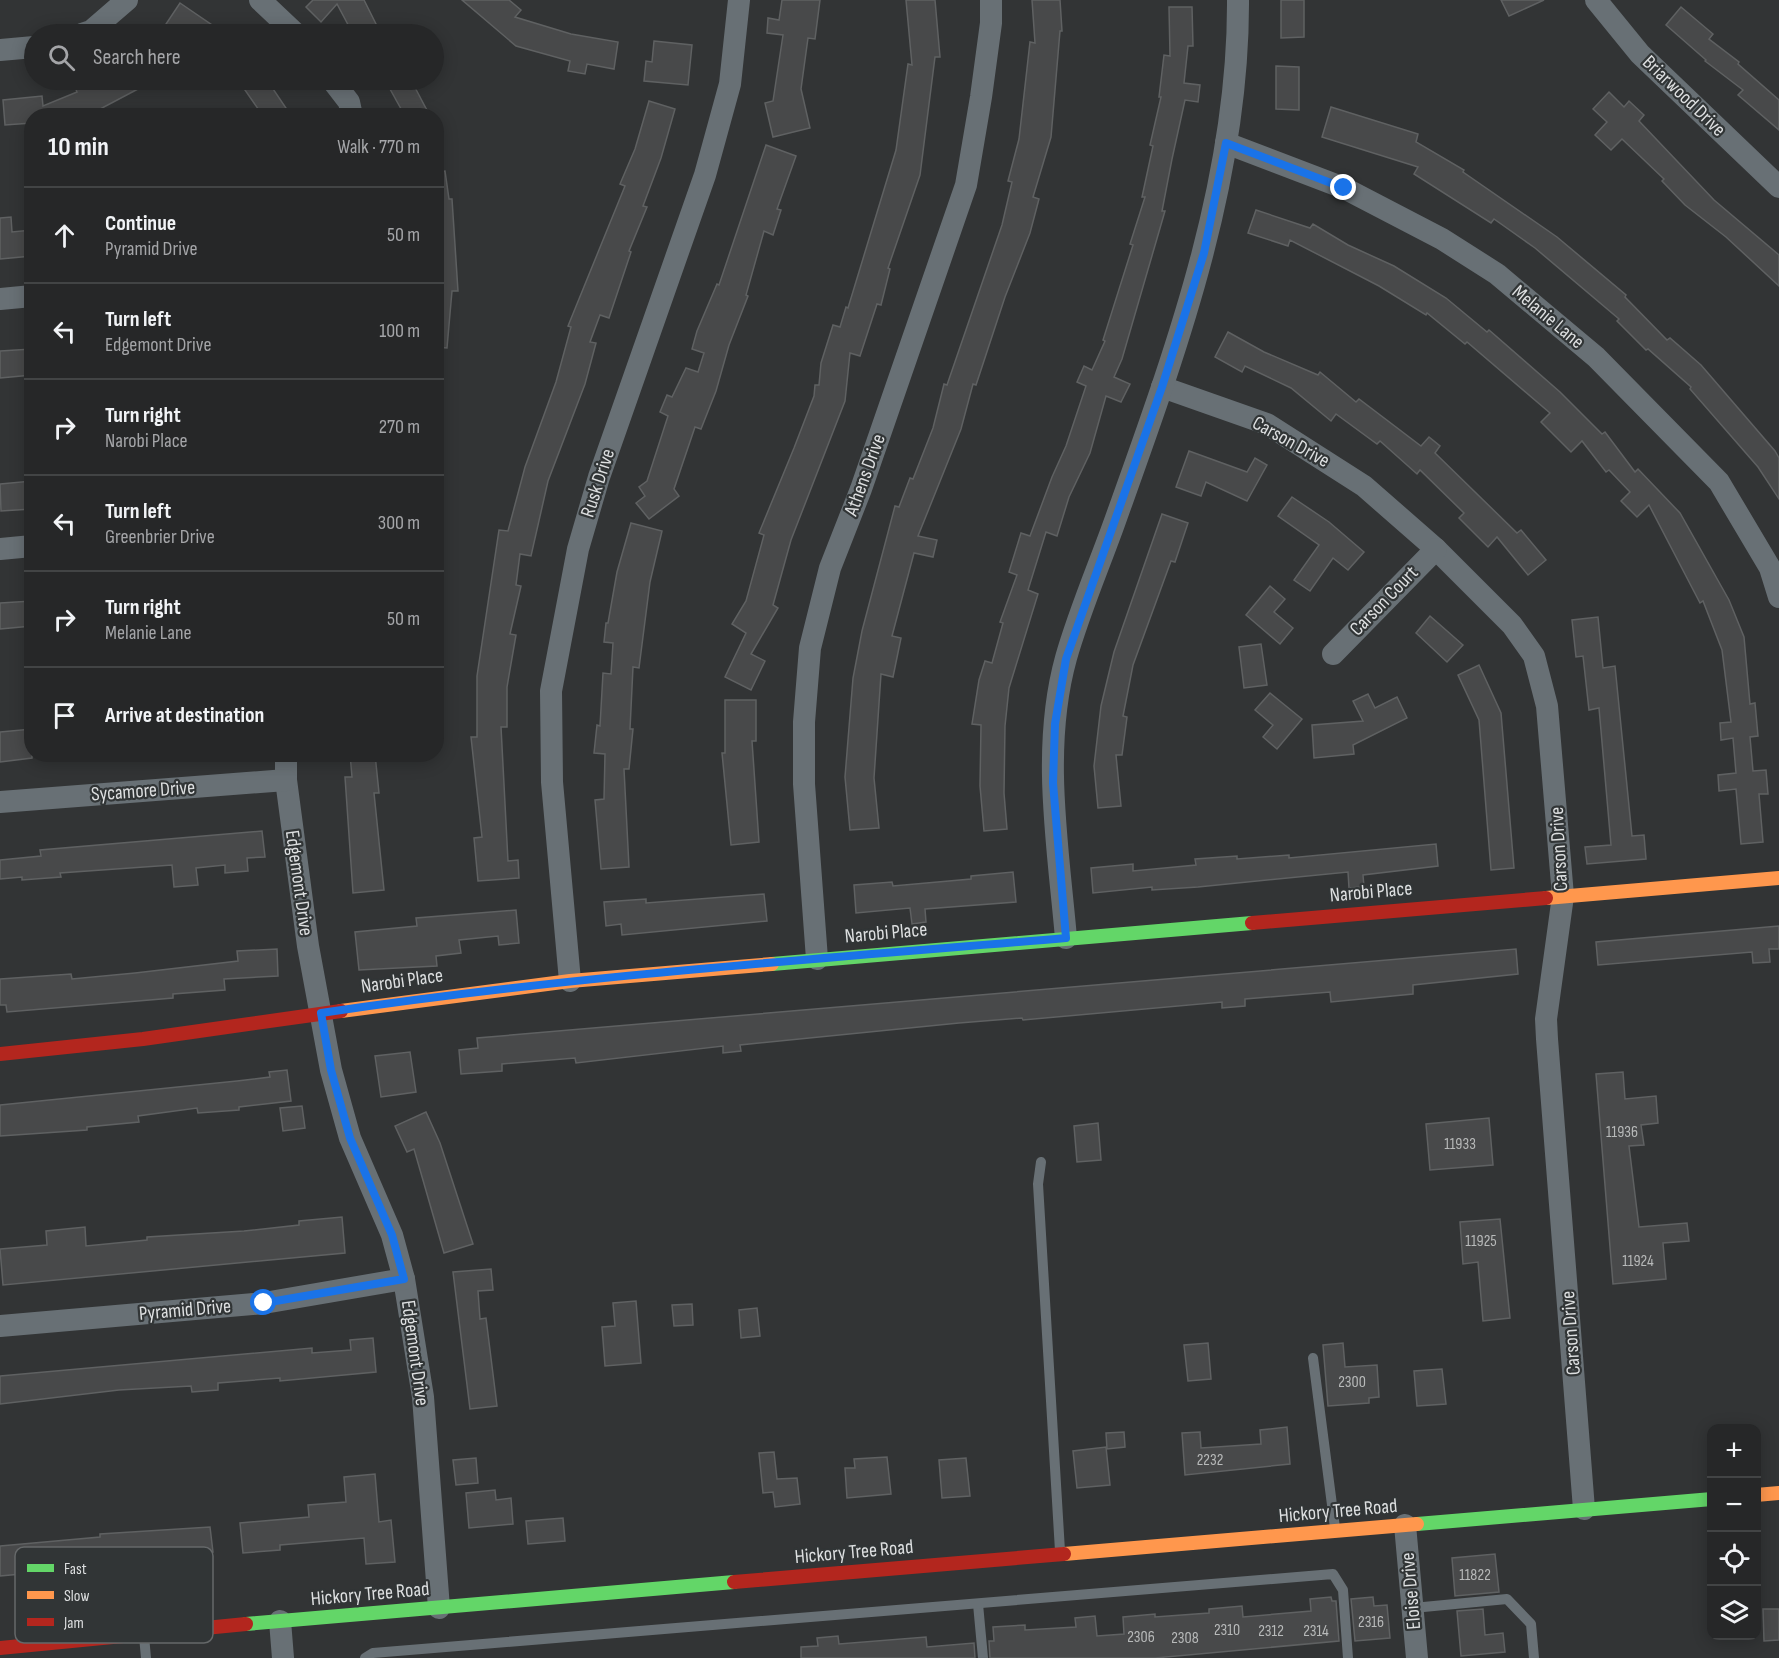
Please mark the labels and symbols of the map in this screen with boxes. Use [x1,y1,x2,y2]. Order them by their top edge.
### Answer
street label: Briarwood Drive [1637,50,1731,142]
route end [1330,174,1356,200]
street label: Melanie Lane [1507,280,1589,354]
street label: Carson Drive [1248,411,1334,473]
street label: Athens Drive [839,431,891,520]
street label: Rusk Drive [576,446,620,520]
street label: Carson Court [1345,561,1423,641]
street label: Sycamore Drive [90,775,196,807]
street label: Carson Drive [1545,806,1573,892]
street label: Edgemont Drive [280,829,318,937]
street label: Narobi Place [1329,876,1413,908]
street label: Narobi Place [844,917,928,949]
street label: Narobi Place [359,963,445,999]
house number: 11936 [1606,1123,1638,1142]
house number: 11933 [1444,1135,1476,1154]
house number: 11925 [1465,1232,1497,1251]
house number: 11924 [1622,1252,1654,1271]
route start [250,1289,276,1315]
street label: Carson Drive [1556,1290,1586,1376]
street label: Pyramid Drive [138,1294,232,1326]
street label: Edgemont Drive [396,1299,434,1407]
house number: 2300 [1338,1373,1366,1392]
house number: 2232 [1197,1451,1223,1470]
street label: Hickory Tree Road [1278,1494,1398,1528]
street label: Hickory Tree Road [794,1535,914,1569]
legend [15,1547,213,1643]
street label: Eloise Drive [1396,1551,1426,1631]
text: Fast [64,1560,87,1579]
house number: 11822 [1459,1566,1491,1585]
street label: Hickory Tree Road [310,1577,430,1611]
text: Slow [64,1587,89,1606]
house number: 2316 [1358,1613,1384,1632]
text: Jam [63,1614,84,1633]
house number: 2310 [1214,1621,1240,1640]
house number: 2312 [1258,1622,1284,1641]
house number: 2314 [1303,1622,1329,1641]
house number: 2306 [1127,1628,1155,1647]
house number: 2308 [1171,1629,1199,1648]

